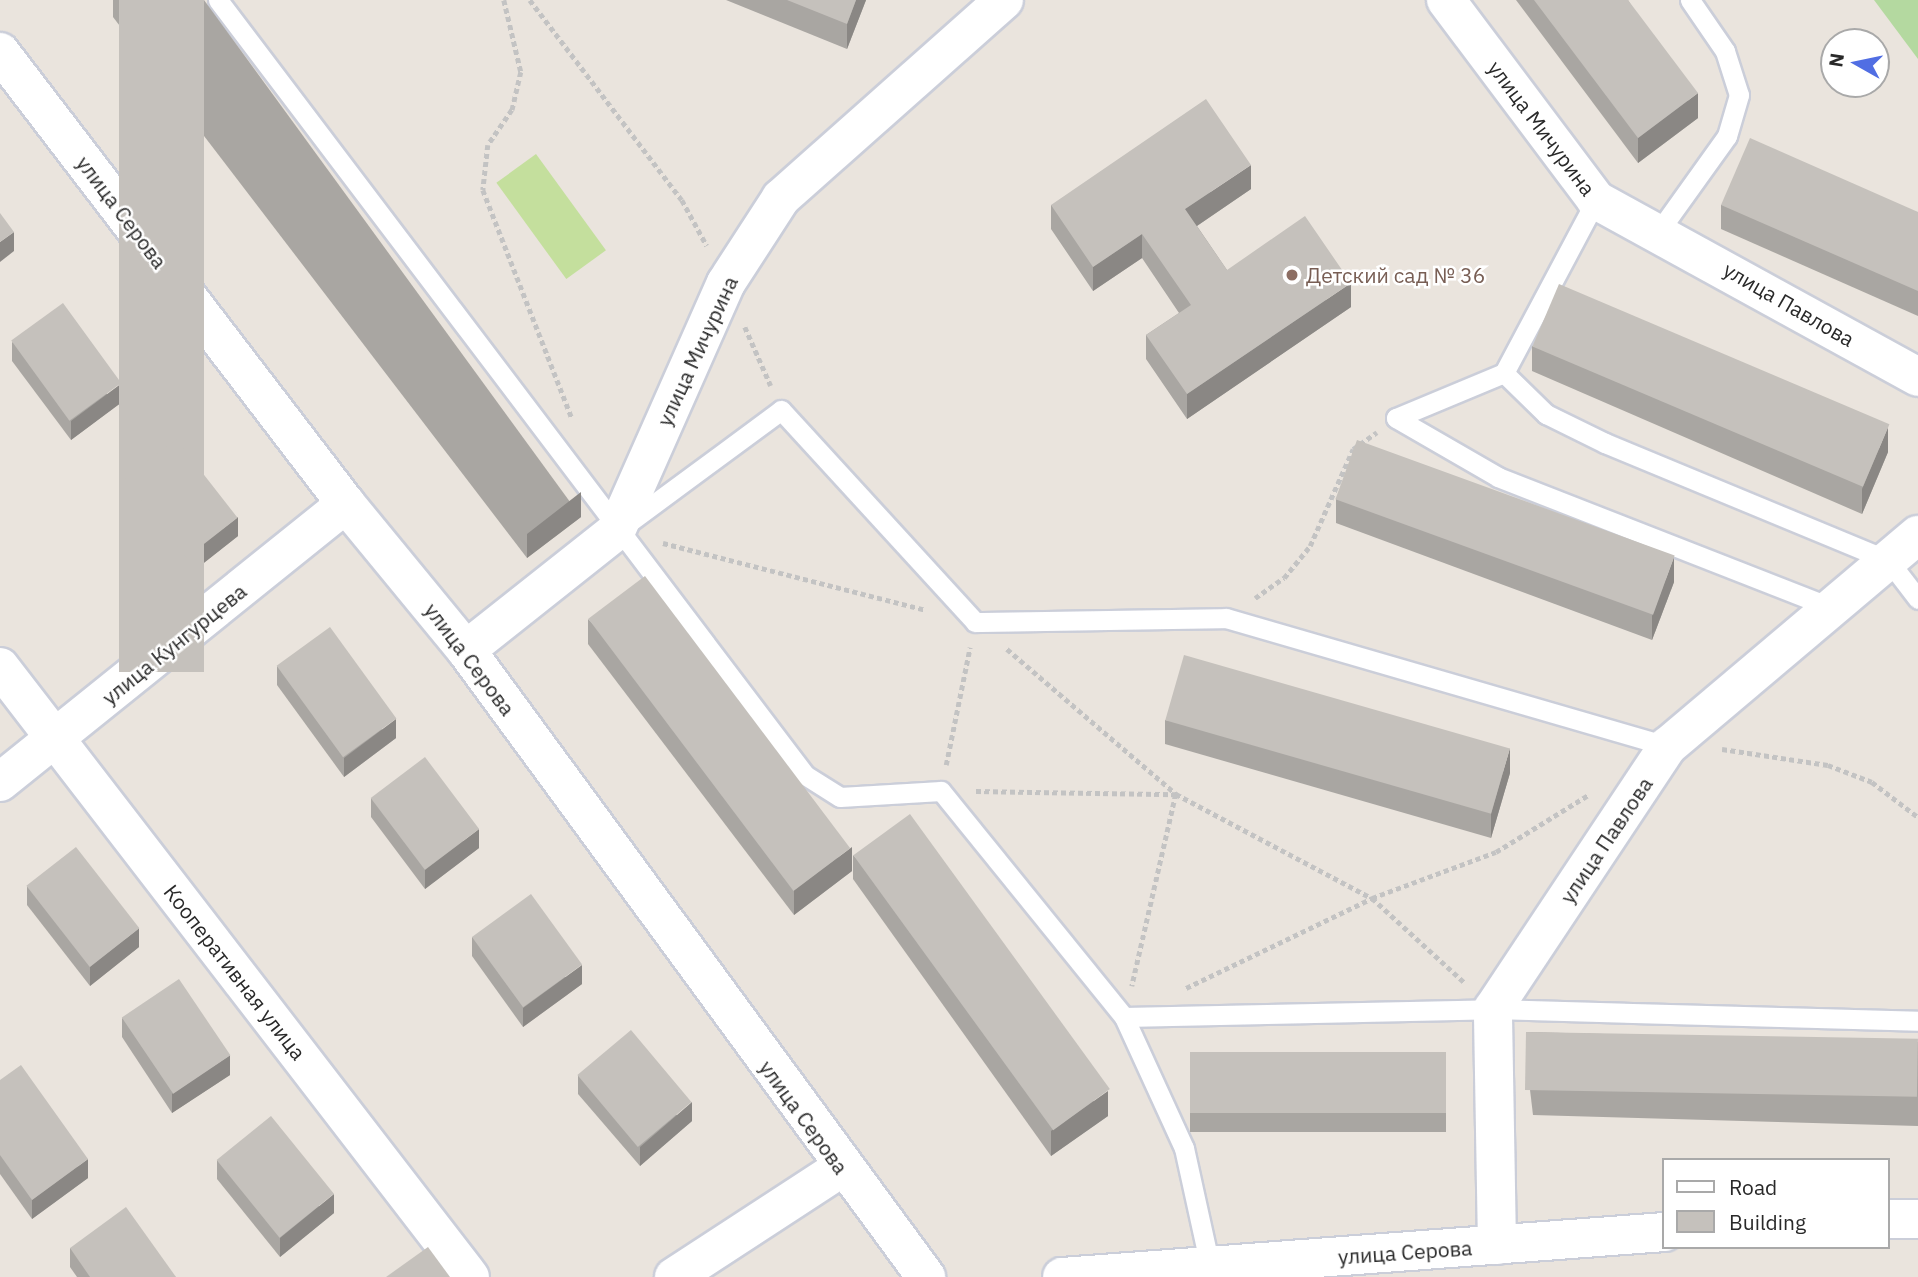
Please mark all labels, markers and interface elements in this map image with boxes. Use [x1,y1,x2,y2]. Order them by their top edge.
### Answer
north arrow [1820,28,1890,98]
text: N [1823,51,1849,69]
street label: улица Мичурина [1483,56,1601,200]
street label: улица Серова [71,151,173,273]
street label: улица Павлова [1719,256,1859,352]
place label: Детский сад № 36 [1306,262,1485,288]
marker: Детский сад № 36 [1284,267,1300,283]
street label: улица Мичурина [651,272,743,430]
street label: улица Кунгурцева [97,578,251,710]
street label: улица Серова [419,598,521,720]
street label: улица Павлова [1554,772,1658,908]
street label: Кооперативная улица [159,879,311,1065]
street label: улица Серова [754,1055,854,1179]
legend [1662,1158,1890,1249]
text: Road [1729,1173,1777,1201]
text: Building [1729,1208,1806,1236]
street label: улица Серова [1337,1235,1473,1269]

